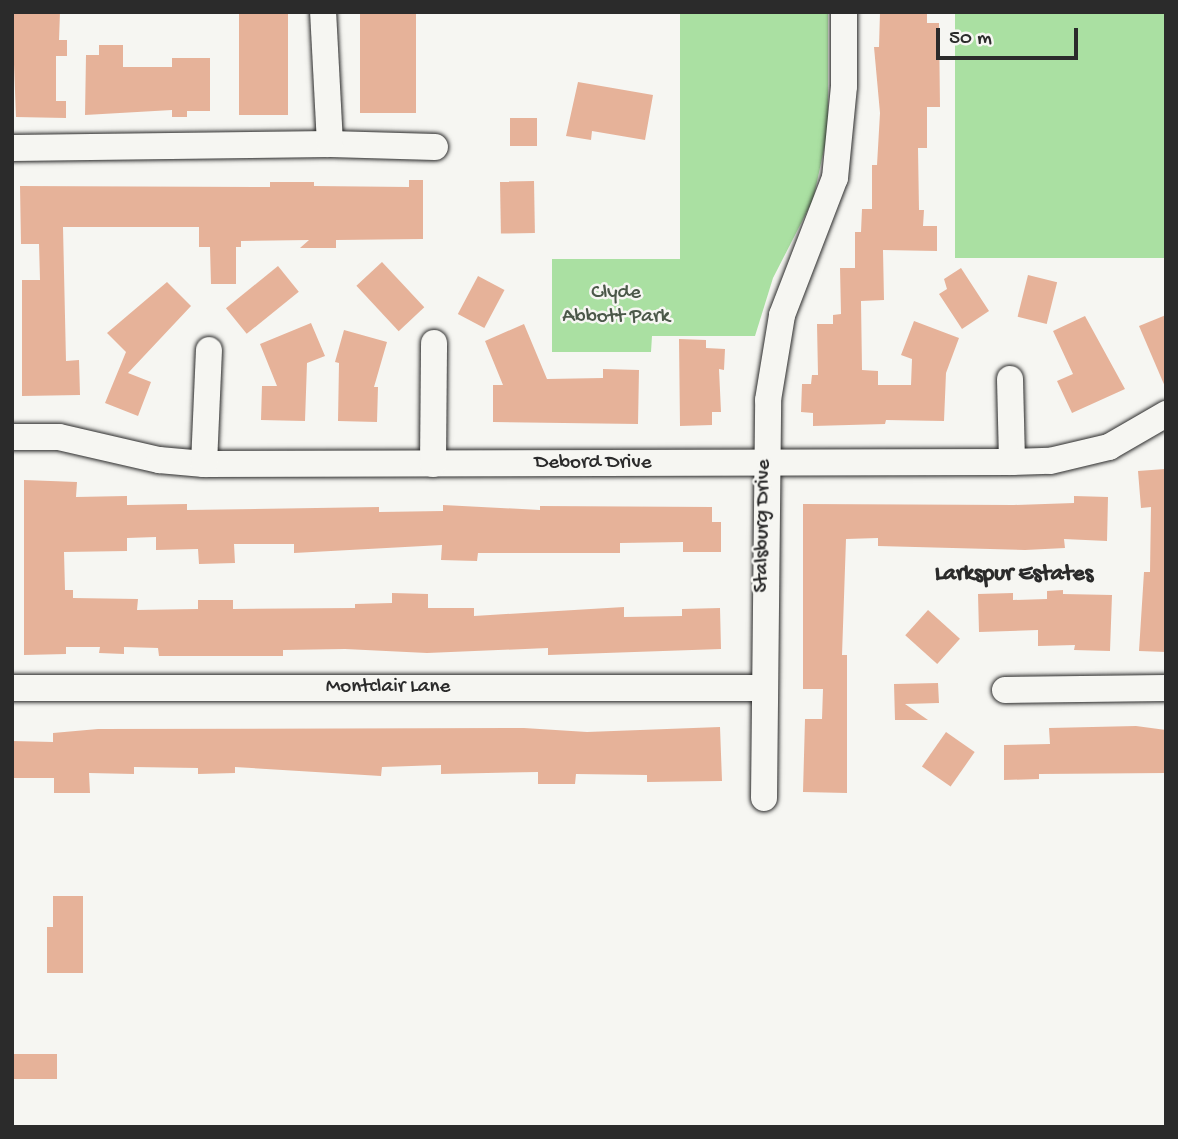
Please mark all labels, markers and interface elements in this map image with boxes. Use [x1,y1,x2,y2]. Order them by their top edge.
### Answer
scale bar [940,14,1082,58]
text: 50 m [949,27,992,52]
park label: Clyde Abbott Park [562,281,670,331]
street label: Debord Drive [535,451,651,477]
street label: Stalsburg Drive [750,459,778,593]
district label: Larkspur Estates [935,561,1093,589]
street label: Montclair Lane [326,675,450,701]

